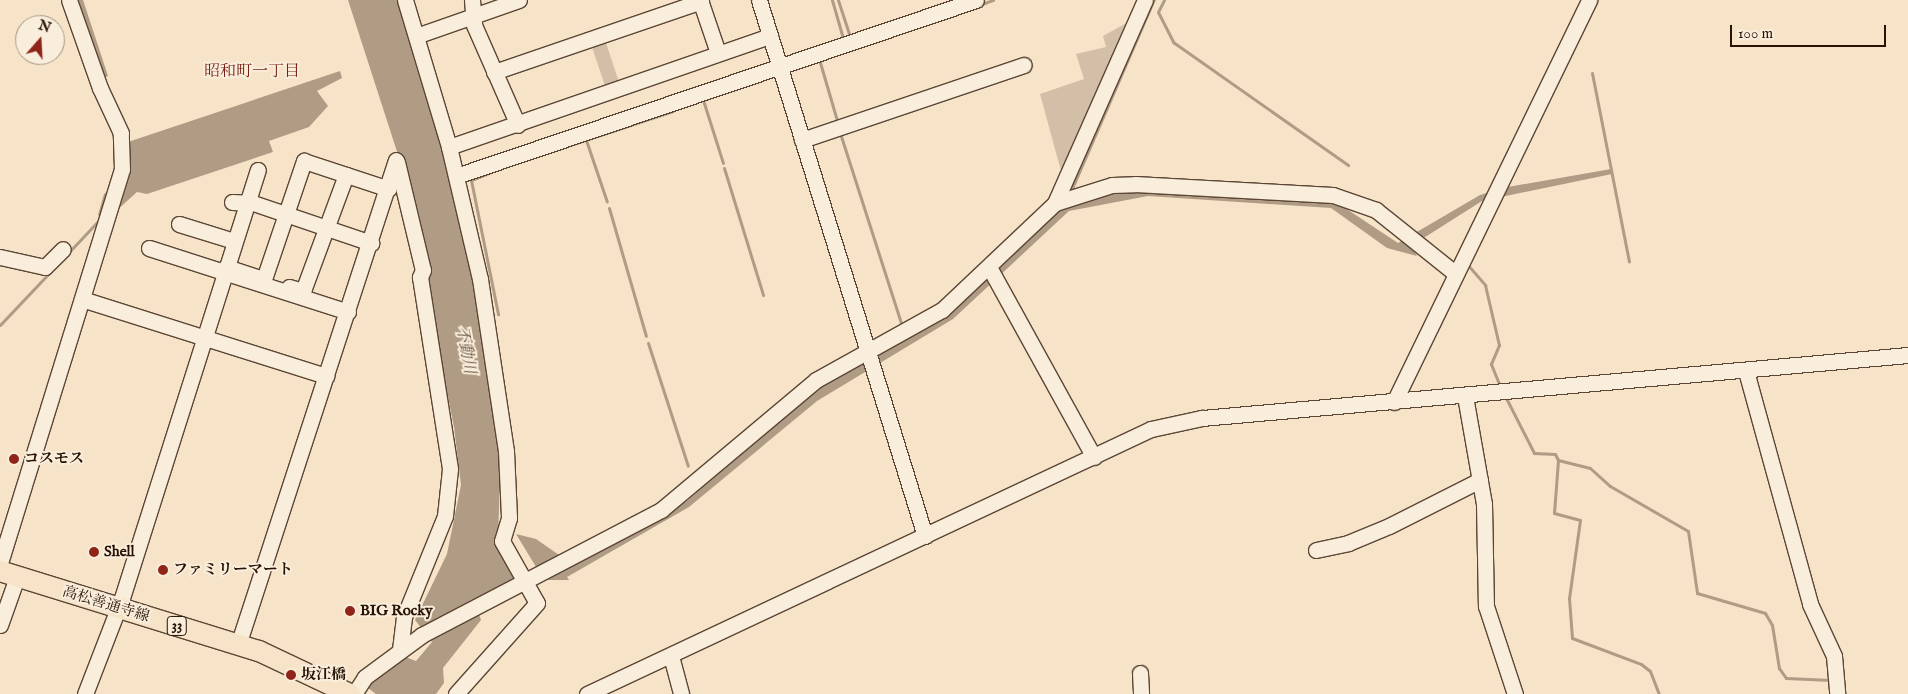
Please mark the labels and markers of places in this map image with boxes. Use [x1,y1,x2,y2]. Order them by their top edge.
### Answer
place label: コスモス [24,450,84,468]
marker: コスモス [8,453,20,465]
place label: Shell [104,543,135,561]
marker: Shell [88,546,100,558]
place label: ファミリーマート [173,561,293,579]
marker: ファミリーマート [157,564,169,576]
place label: BIG Rocky [360,602,433,620]
marker: BIG Rocky [344,605,356,617]
place label: 坂江橋 [301,666,346,684]
marker: 坂江橋 [285,669,297,681]

